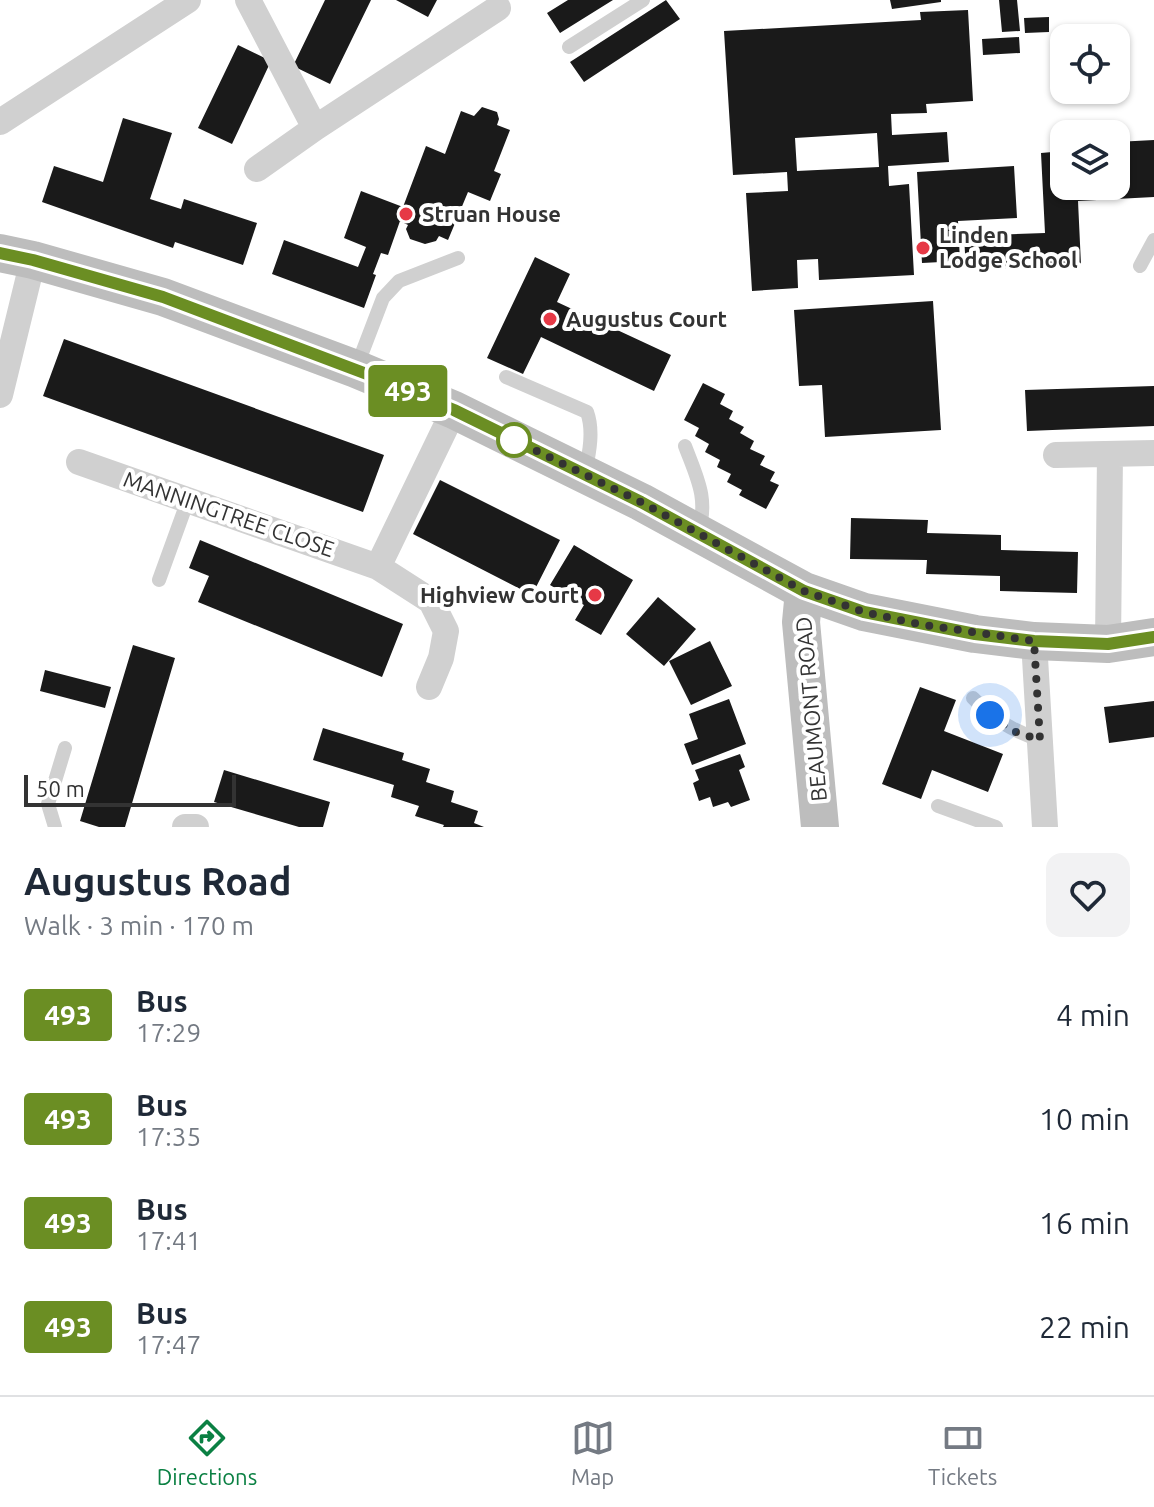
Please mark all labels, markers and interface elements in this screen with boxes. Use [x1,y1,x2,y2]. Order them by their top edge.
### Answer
map controls [1050,24,1130,200]
button: locate [1050,24,1130,104]
button: layers [1050,120,1130,200]
place label: Struan House [422,201,561,226]
marker: Struan House [397,205,415,223]
place label: Linden Lodge School [939,222,1078,272]
marker: Linden Lodge School [914,239,932,257]
place label: Augustus Court [566,306,727,331]
marker: Augustus Court [541,310,559,328]
line badge: 493 [362,365,454,417]
text: 493 [384,375,432,406]
unlabelled marker [497,423,531,457]
street label: MANNINGTREE CLOSE [120,466,338,561]
place label: Highview Court [420,582,579,607]
marker: Highview Court [586,586,604,604]
street label: BEAUMONT ROAD [790,616,831,803]
your location [970,695,1010,735]
scale bar [24,771,236,807]
text: 50 m [36,776,85,801]
button: heart [1046,853,1130,937]
text: Augustus Road [24,860,292,902]
text: Walk · 3 min · 170 m [24,911,254,940]
text: Bus [136,984,188,1018]
text: 4 min [1056,998,1130,1032]
text: 493 [44,999,92,1030]
text: 17:29 [136,1018,201,1047]
text: Bus [136,1088,188,1122]
text: 10 min [1039,1102,1130,1136]
text: 493 [44,1103,92,1134]
text: 17:35 [136,1122,201,1151]
text: Bus [136,1192,188,1226]
text: 16 min [1039,1206,1130,1240]
text: 493 [44,1207,92,1238]
text: 17:41 [136,1226,201,1255]
text: Bus [136,1296,188,1330]
text: 22 min [1039,1310,1130,1344]
text: 493 [44,1311,92,1342]
text: 17:47 [136,1330,201,1359]
tab: Directions [157,1416,257,1489]
tab: Map [571,1416,615,1489]
tab: Tickets [928,1416,997,1489]

